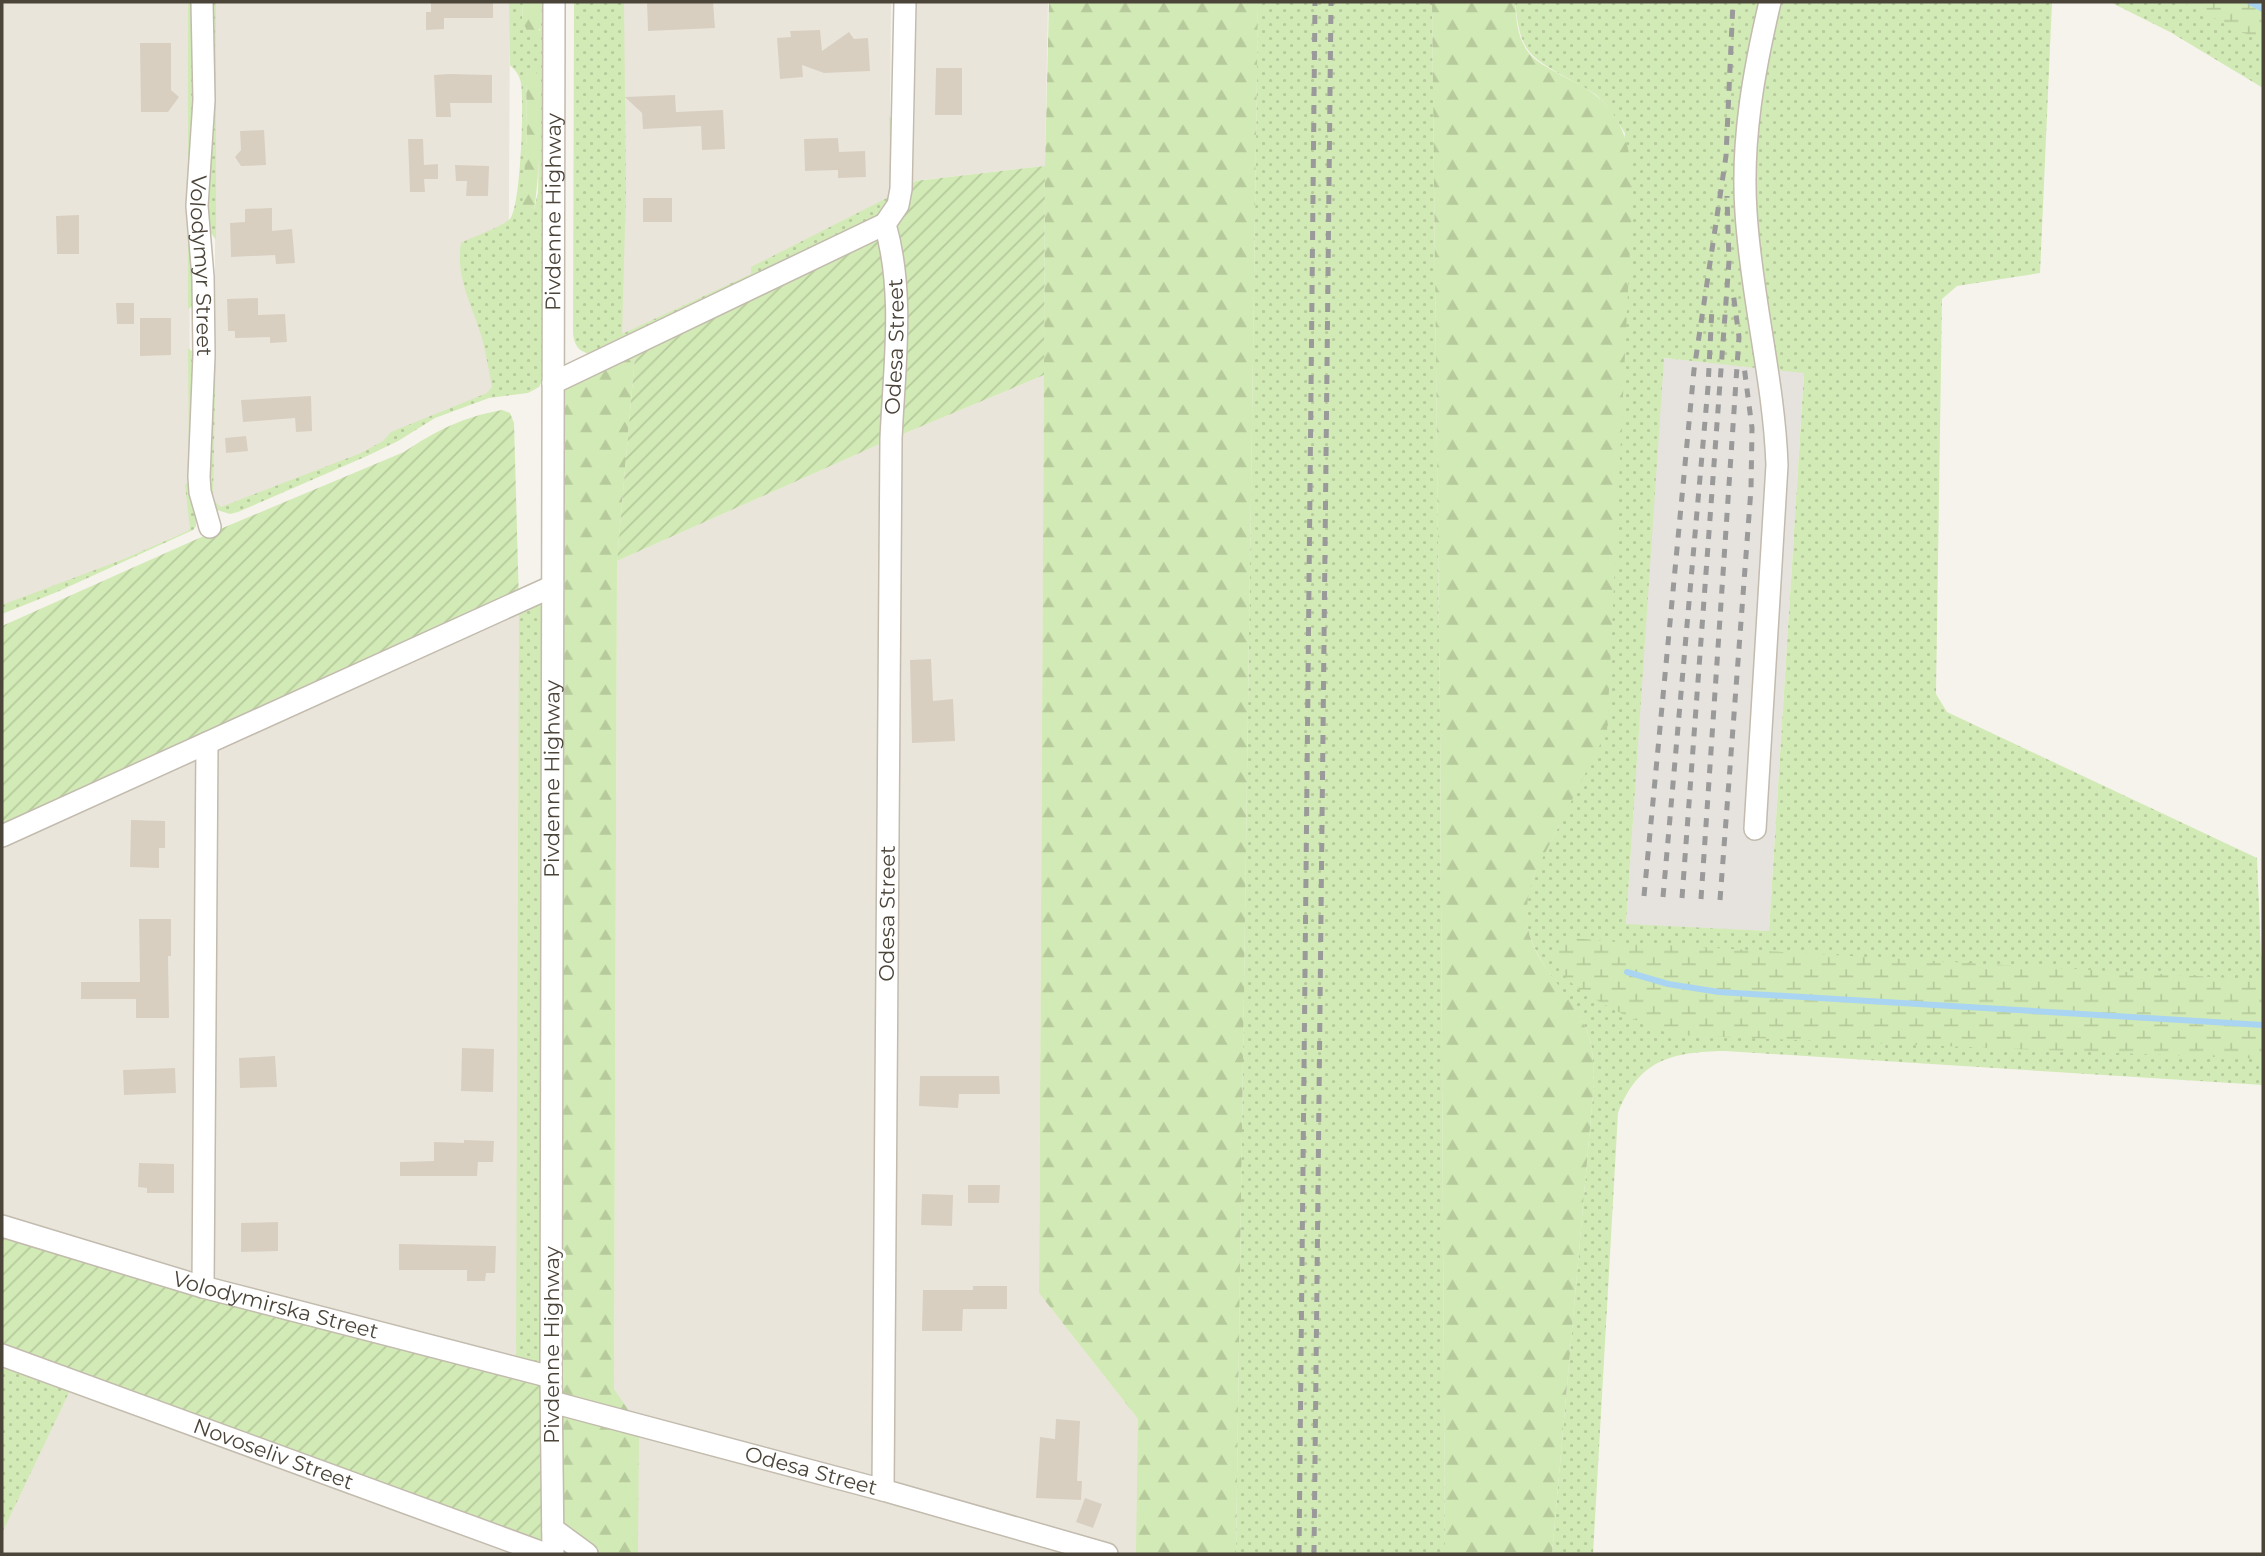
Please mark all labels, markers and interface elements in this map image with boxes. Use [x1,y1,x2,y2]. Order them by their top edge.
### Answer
street label: Pivdenne Highway [540,112,566,311]
street label: Volodymyr Street [185,174,217,357]
street label: Odesa Street [879,278,909,416]
street label: Pivdenne Highway [539,679,565,878]
street label: Odesa Street [874,845,900,982]
street label: Pivdenne Highway [539,1245,564,1444]
street label: Volodymirska Street [170,1266,381,1344]
street label: Novoseliv Street [190,1413,357,1495]
street label: Odesa Street [742,1441,880,1500]

